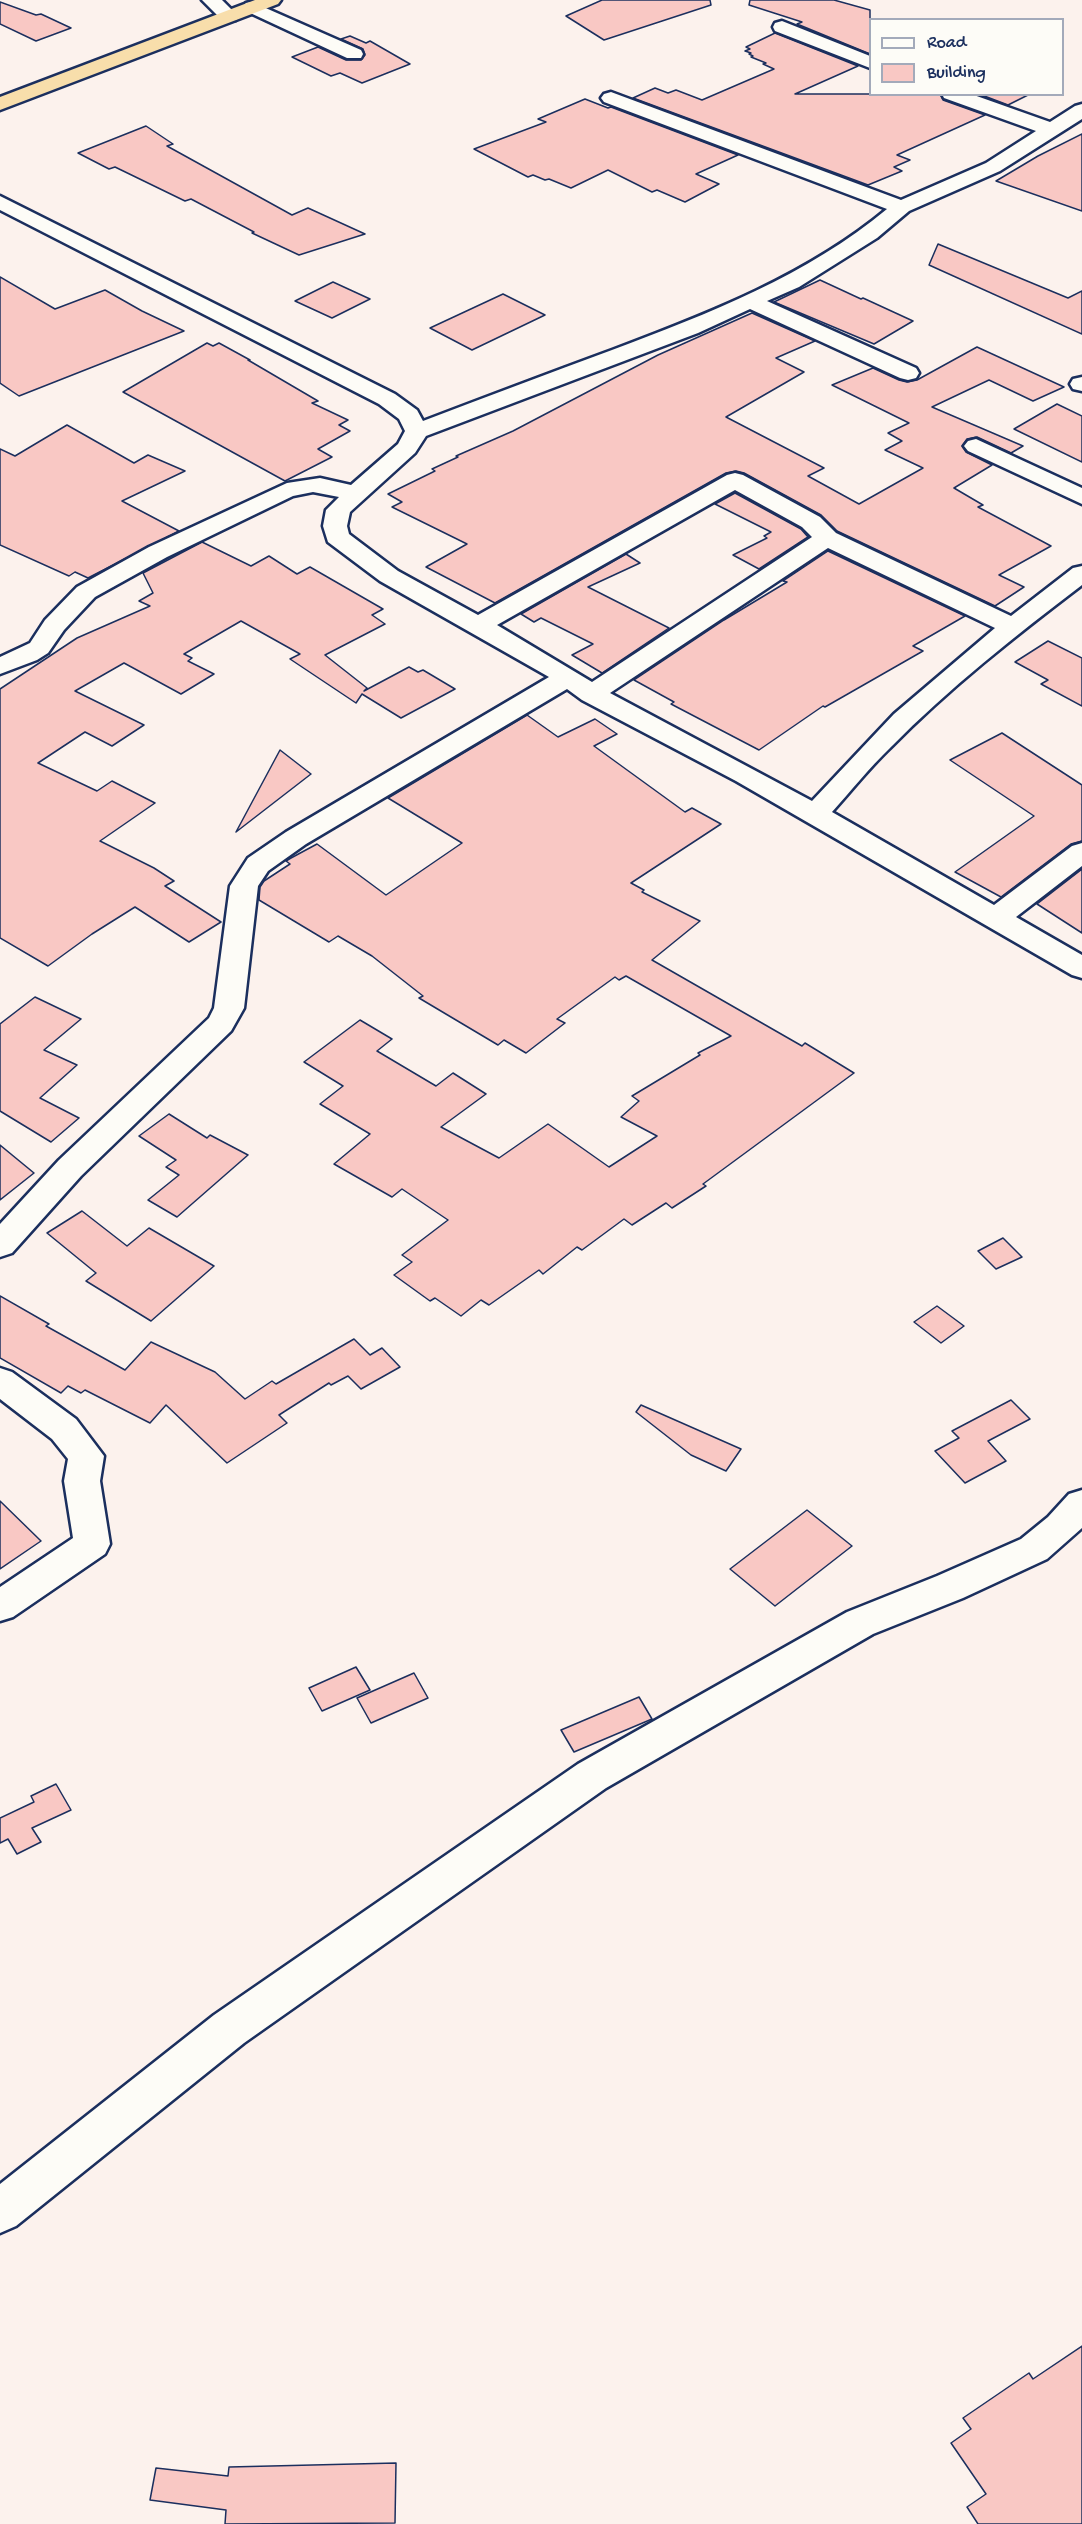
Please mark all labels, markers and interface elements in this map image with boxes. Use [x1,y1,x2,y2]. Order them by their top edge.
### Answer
legend [869,18,1064,96]
text: Road [927,33,966,54]
text: Building [927,63,986,84]

